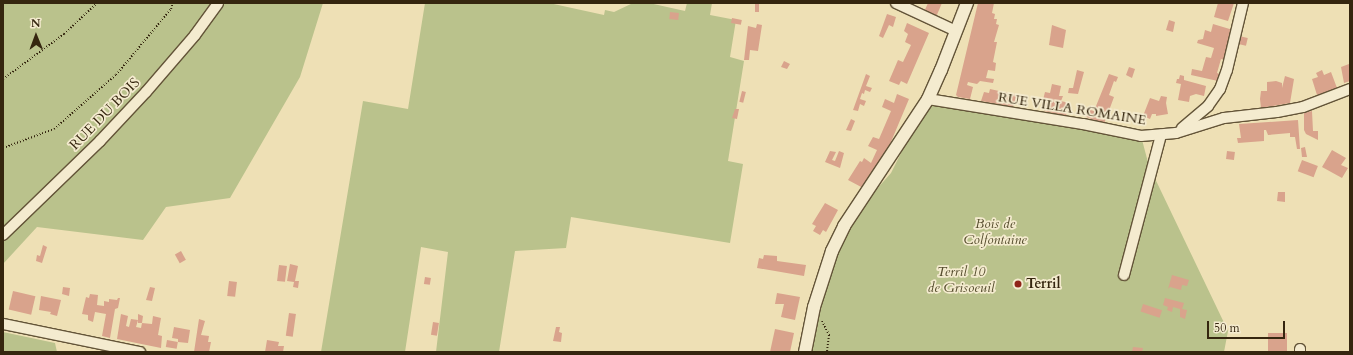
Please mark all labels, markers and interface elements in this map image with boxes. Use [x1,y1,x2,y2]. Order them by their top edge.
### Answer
north arrow [16,16,56,56]
text: N [31,16,41,31]
street label: RUE DU BOIS [66,75,144,153]
street label: RUE VILLA ROMAINE [997,89,1147,129]
park label: Bois de Colfontaine [963,216,1027,248]
park label: Terril 10 de Grisoeuil [927,264,995,296]
place label: Terril [1026,276,1061,292]
marker: Terril [1013,279,1023,289]
scale bar [1209,313,1287,339]
text: 50 m [1214,320,1240,336]

